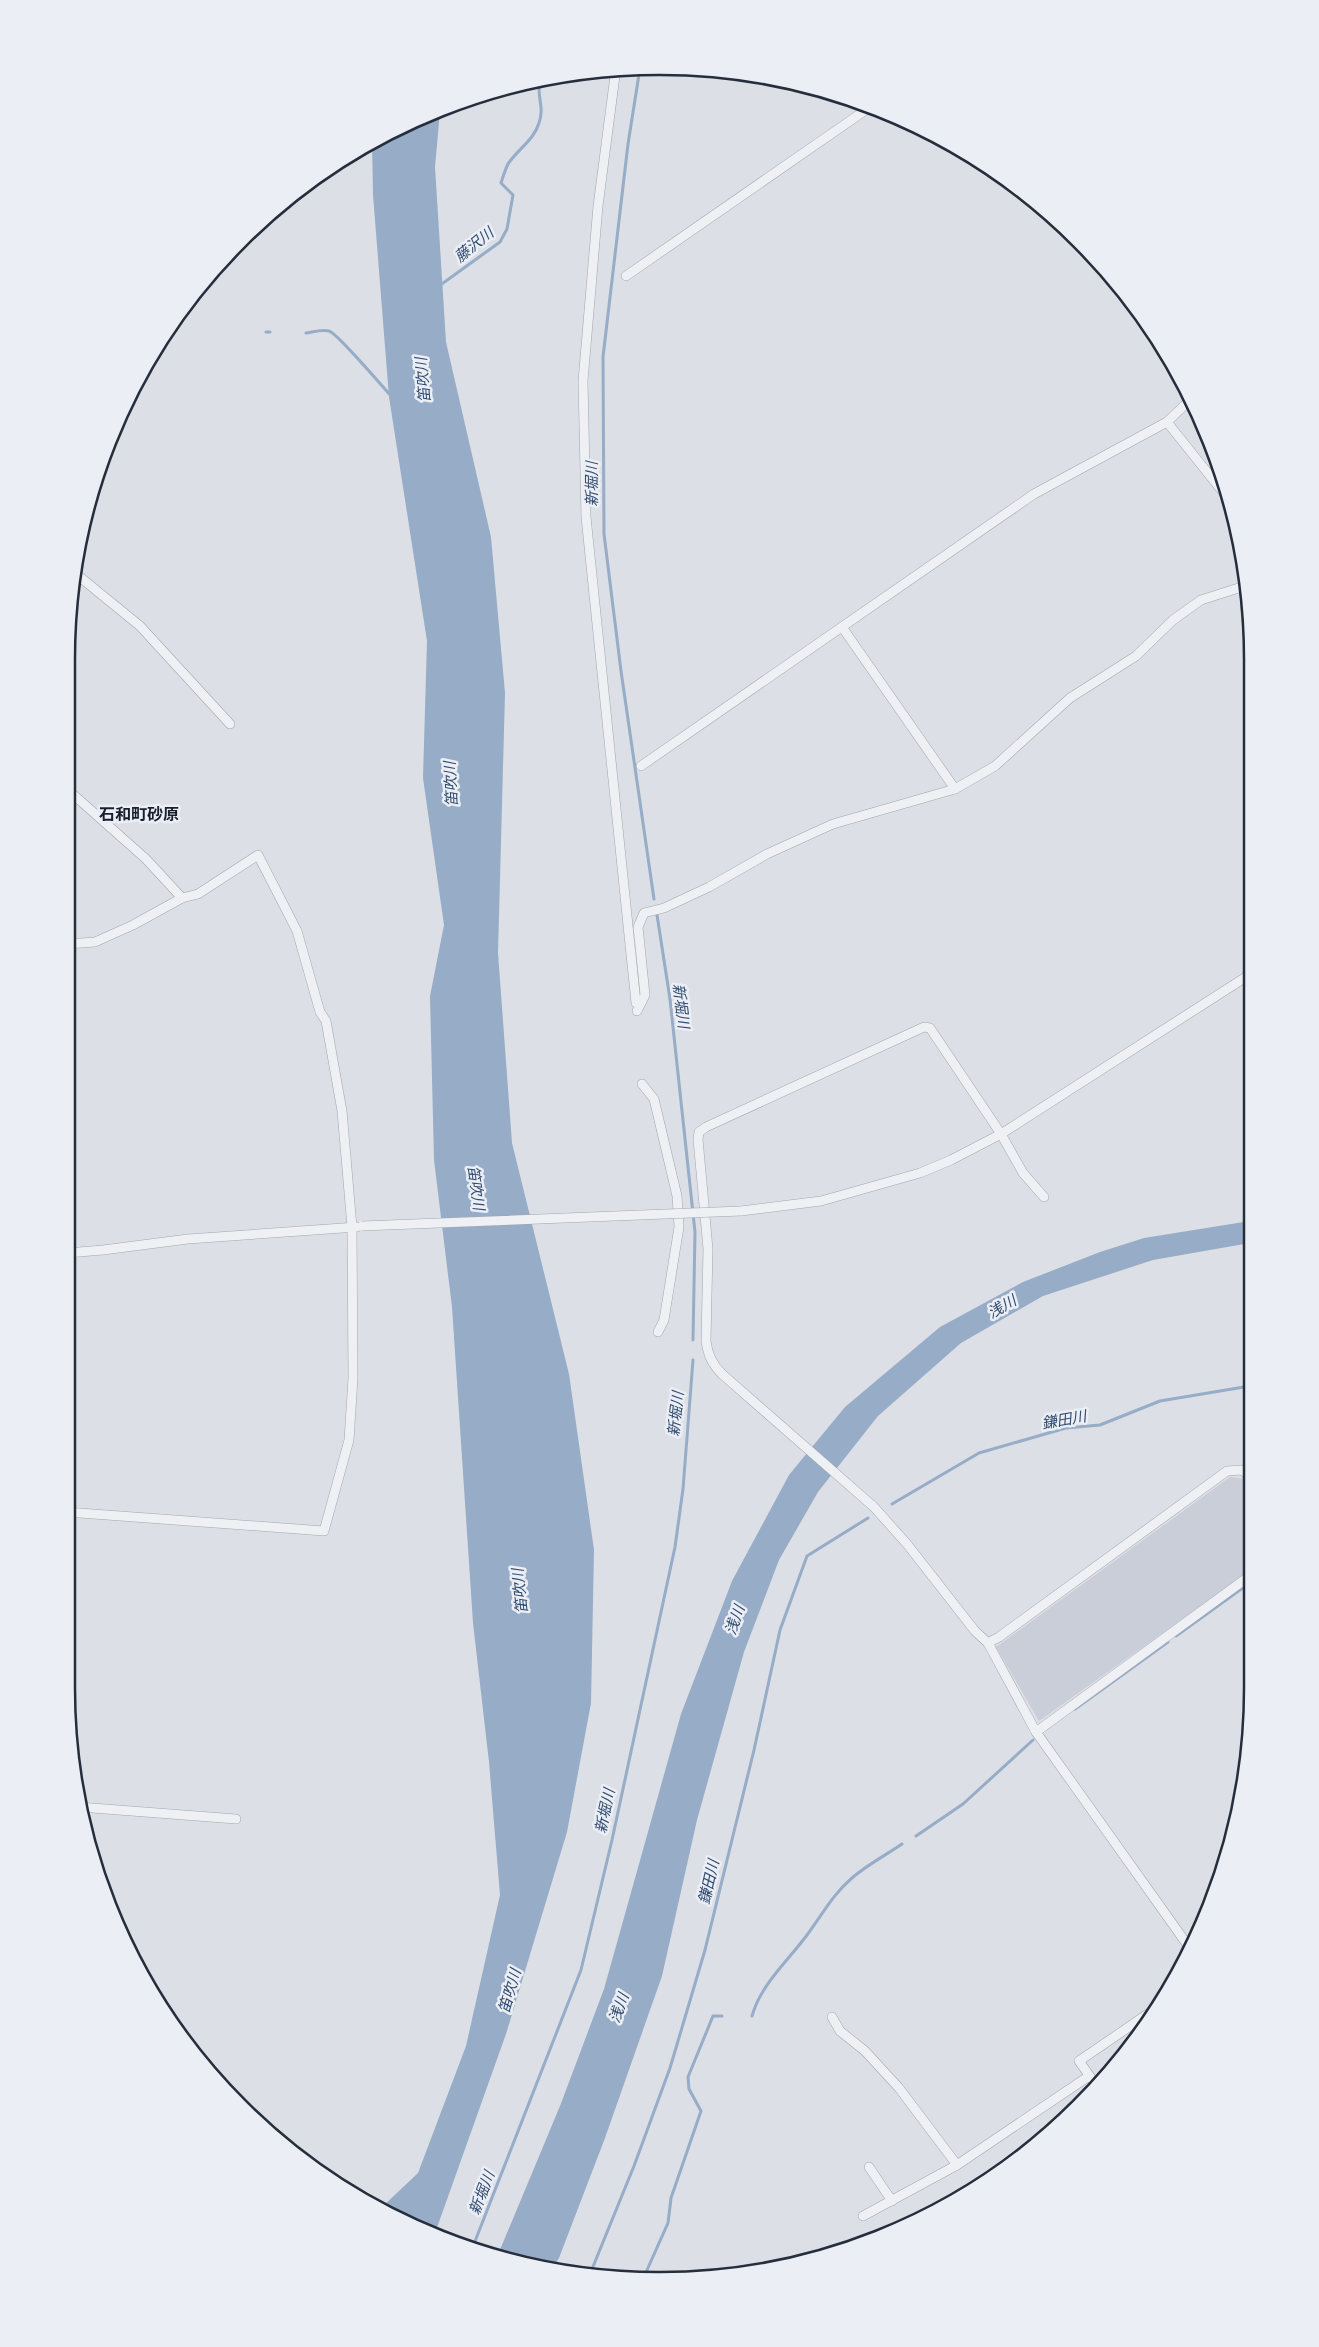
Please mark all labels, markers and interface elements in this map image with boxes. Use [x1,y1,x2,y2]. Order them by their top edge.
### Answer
water label: 藤沢川 [450,222,499,266]
water label: 笛吹川 [411,355,434,403]
water label: 新堀川 [582,460,601,507]
water label: 笛吹川 [440,759,461,807]
district label: 石和町砂原 [99,805,179,824]
water label: 新堀川 [669,982,694,1031]
water label: 笛吹川 [464,1164,489,1214]
water label: 浅川 [984,1290,1021,1322]
water label: 新堀川 [664,1389,688,1437]
water label: 鎌田川 [1040,1406,1090,1433]
water label: 笛吹川 [507,1566,531,1614]
water label: 浅川 [721,1601,749,1637]
water label: 新堀川 [591,1785,619,1835]
water label: 鎌田川 [694,1856,723,1906]
water label: 笛吹川 [494,1965,525,2015]
water label: 浅川 [604,1989,633,2025]
water label: 新堀川 [465,2167,499,2217]

